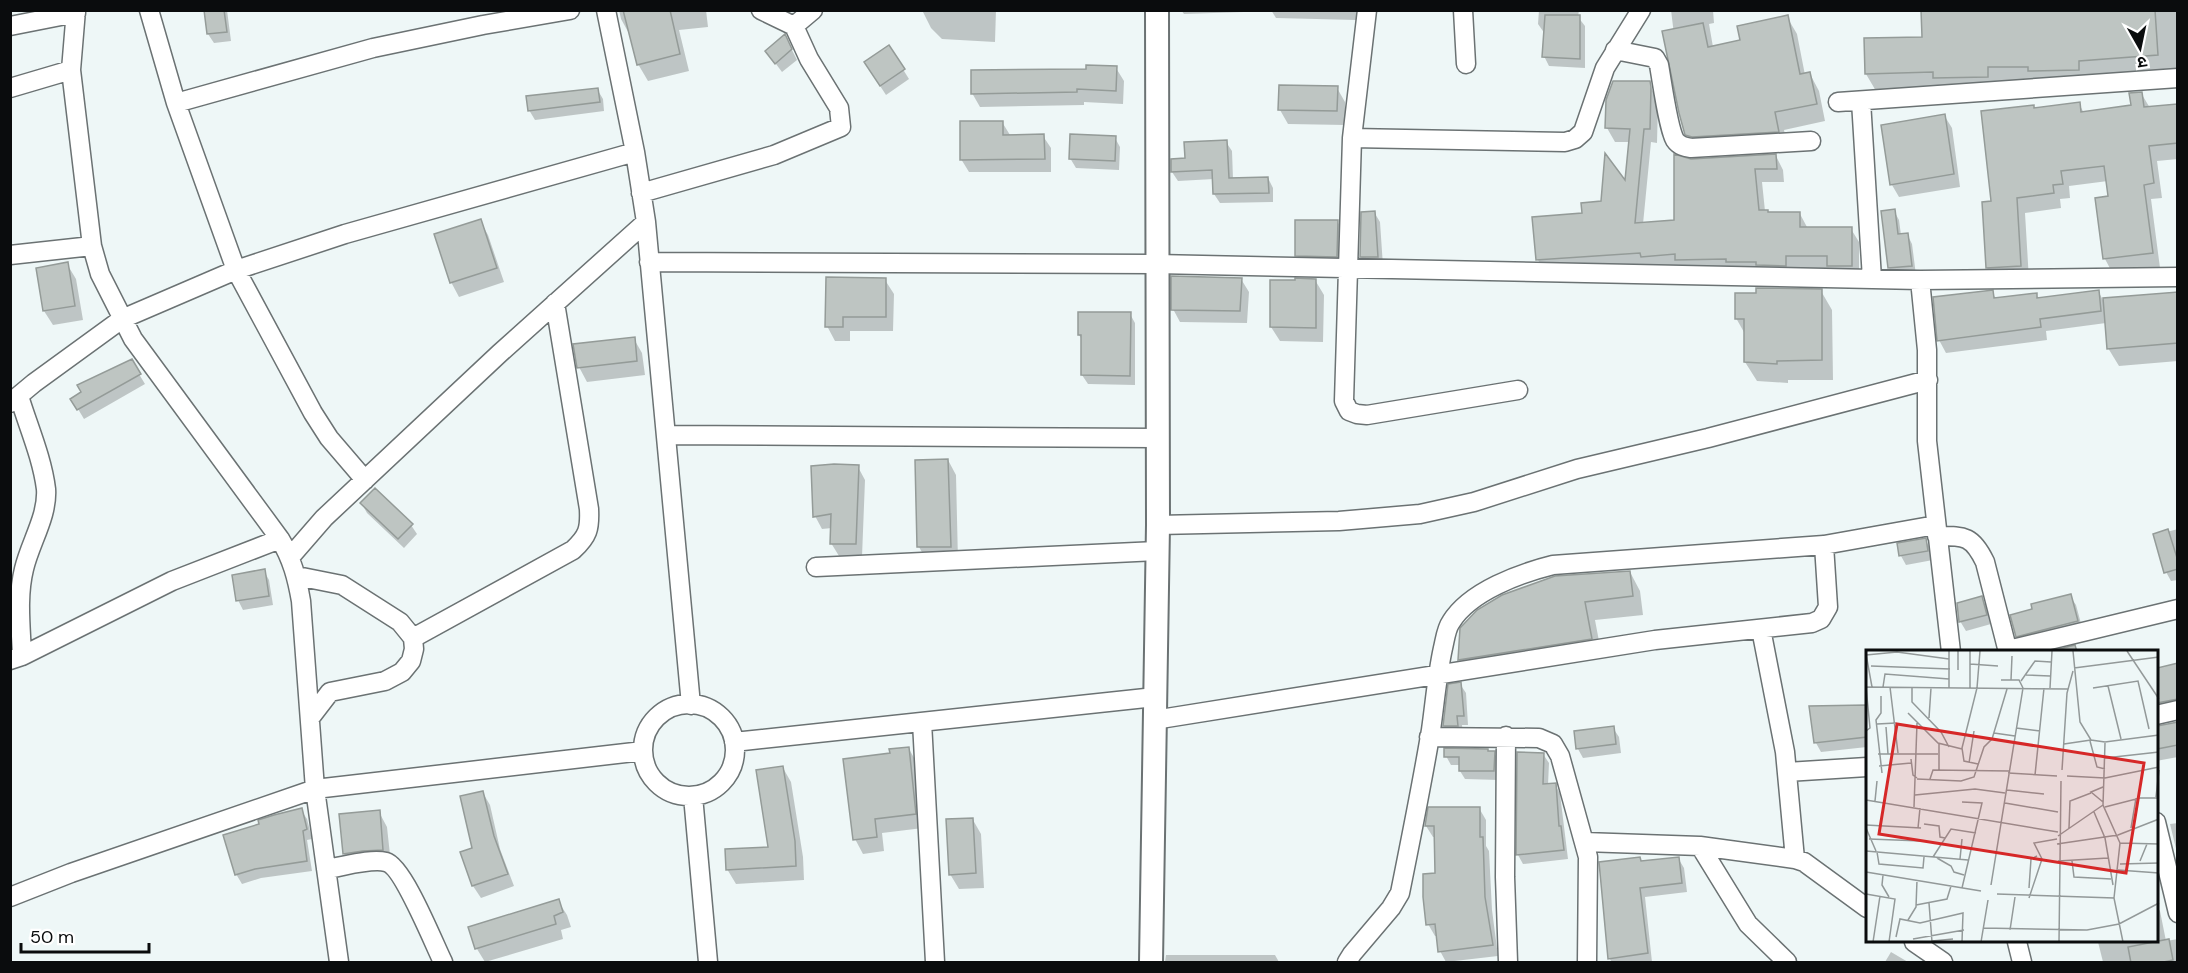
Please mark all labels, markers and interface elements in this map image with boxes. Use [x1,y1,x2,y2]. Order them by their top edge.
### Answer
north arrow [2110,18,2170,78]
text: उ [2135,51,2149,74]
inset map [1866,650,2158,943]
scale bar [21,916,148,954]
text: 50 m [30,925,74,949]

